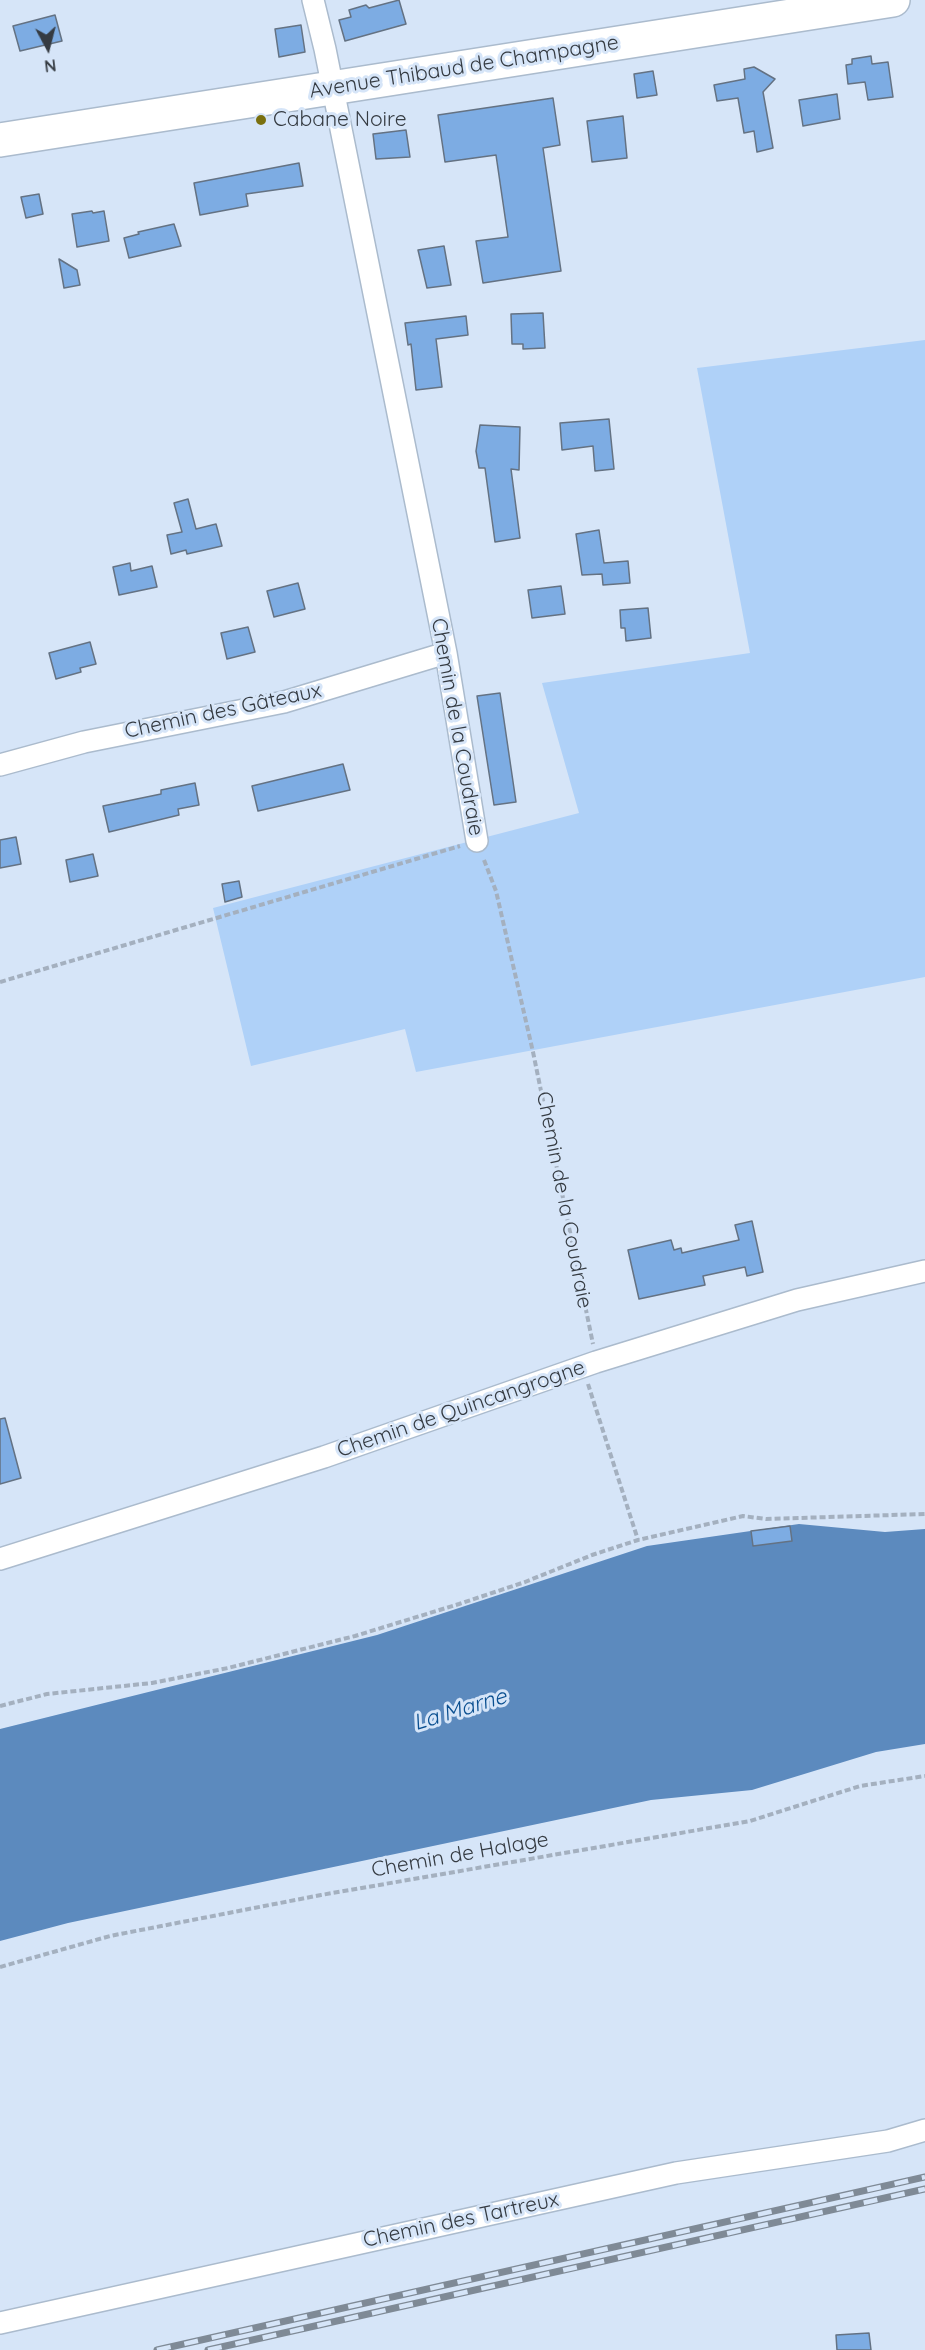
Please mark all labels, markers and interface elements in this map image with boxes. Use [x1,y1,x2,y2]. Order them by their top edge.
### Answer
north arrow [18,18,78,78]
street label: Avenue Thibaud de Champagne [308,30,620,104]
text: N [43,55,57,77]
place label: Cabane Noire [273,107,407,133]
marker: Cabane Noire [254,113,268,127]
street label: Chemin de la Coudraie [425,616,489,838]
street label: Chemin des Gâteaux [122,678,324,744]
street label: Chemin de la Coudraie [531,1089,597,1311]
street label: Chemin de Quincangrogne [334,1355,588,1463]
water label: La Marne [410,1683,510,1737]
street label: Chemin de Halage [370,1827,550,1883]
street label: Chemin des Tartreux [361,2187,561,2253]

